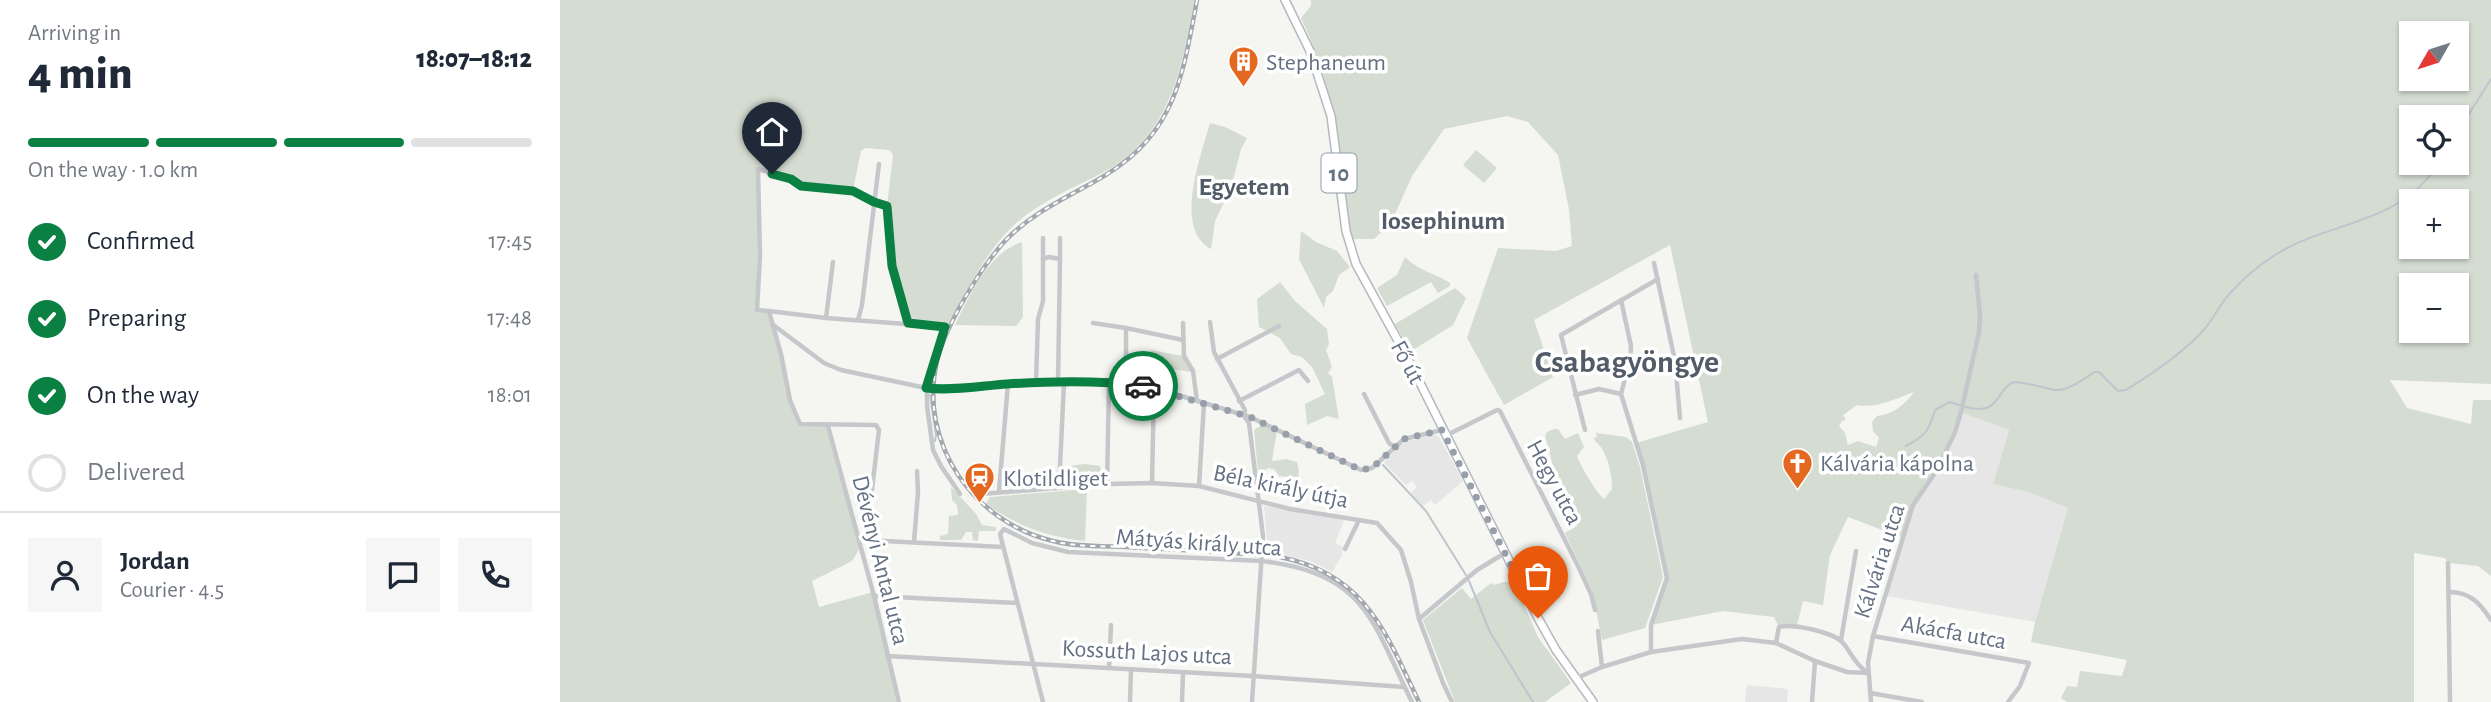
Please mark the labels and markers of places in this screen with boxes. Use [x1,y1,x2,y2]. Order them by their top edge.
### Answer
building icon: Stephaneum [1226,45,1260,89]
place label: Stephaneum [1266,51,1386,75]
pin [742,102,802,174]
church icon: Kálvária kápolna [1780,446,1814,490]
place label: Kálvária kápolna [1820,452,1974,476]
station icon: Klotildliget [963,461,997,505]
place label: Klotildliget [1003,467,1108,491]
pin [1508,546,1568,618]

